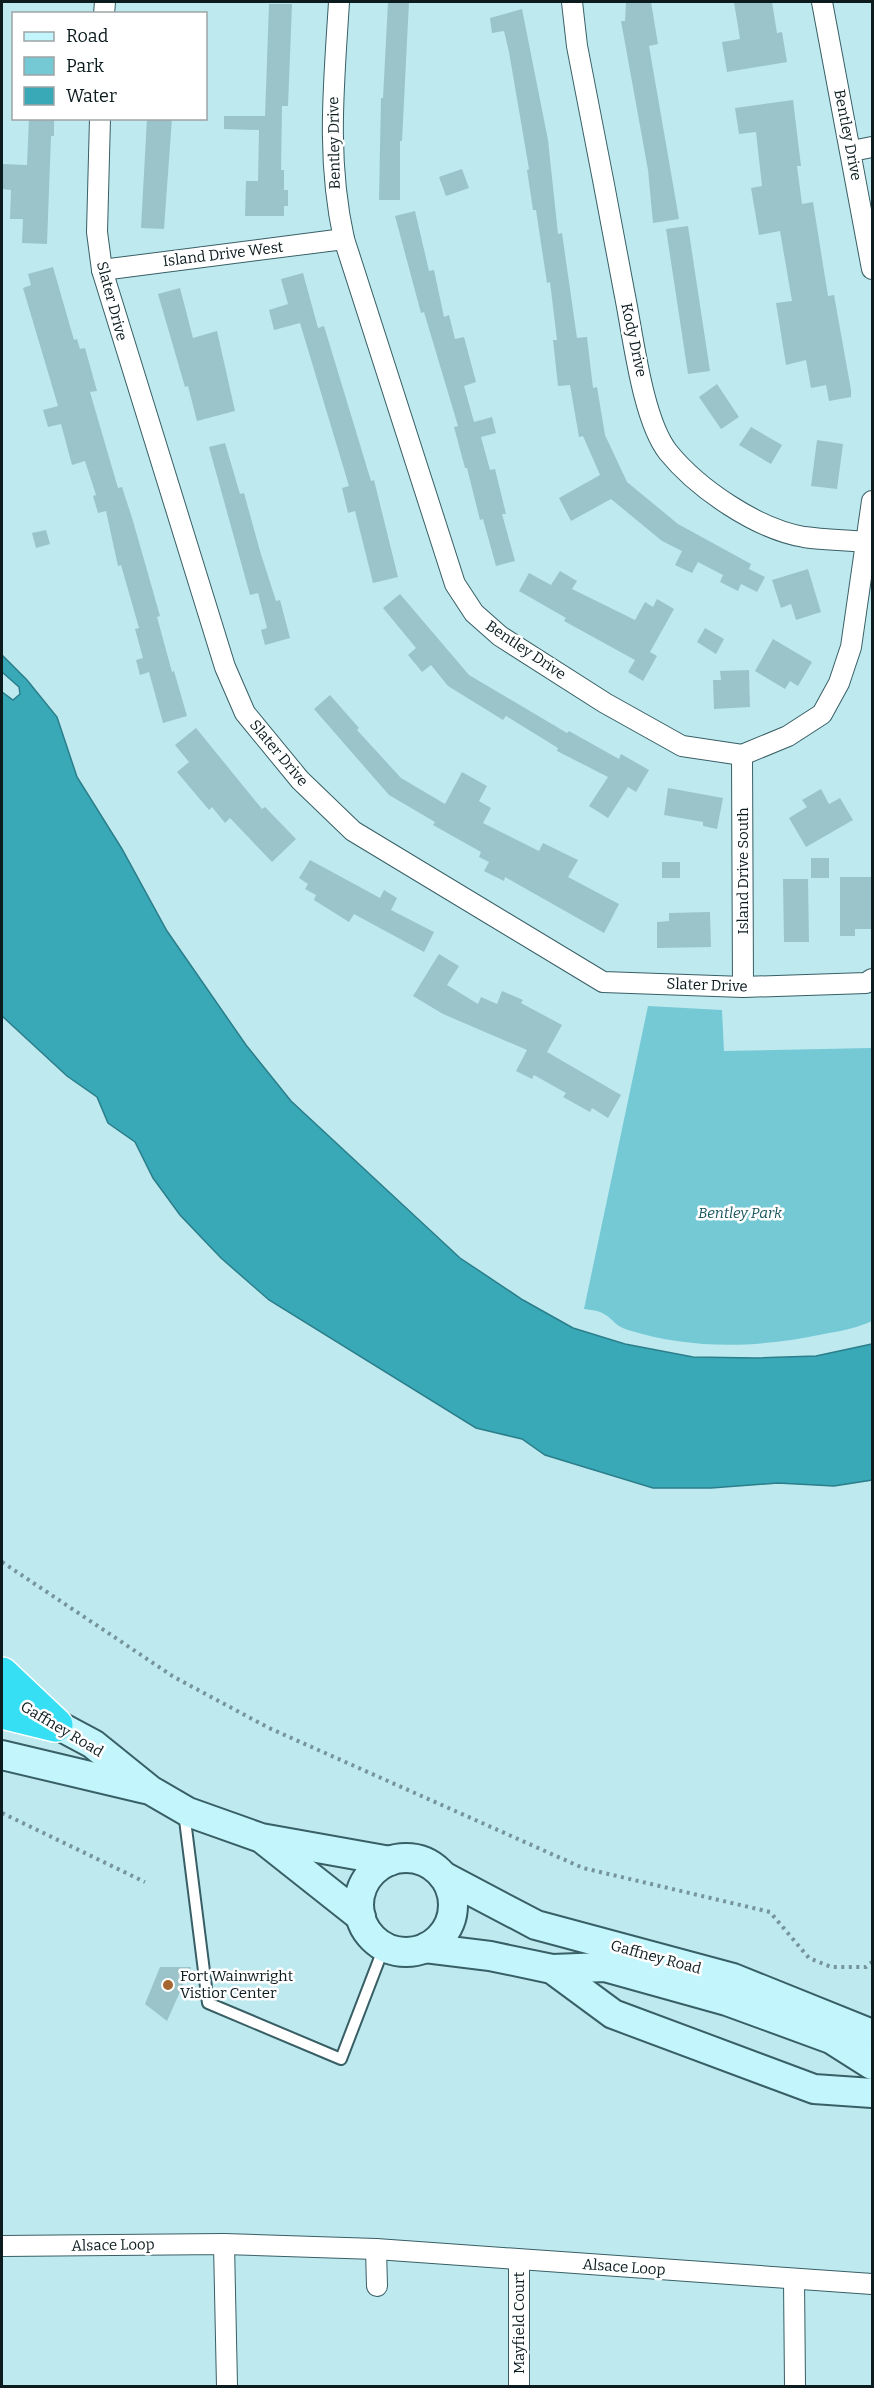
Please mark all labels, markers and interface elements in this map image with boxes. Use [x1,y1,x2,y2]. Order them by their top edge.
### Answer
legend [12,12,207,120]
text: Road [66,25,109,47]
text: Park [66,55,105,77]
text: Water [66,85,117,107]
street label: Bentley Drive [830,88,866,182]
street label: Bentley Drive [324,97,344,189]
street label: Island Drive West [162,238,285,270]
street label: Slater Drive [93,259,131,343]
street label: Kody Drive [617,301,651,379]
street label: Bentley Drive [483,617,569,683]
street label: Slater Drive [246,716,312,790]
street label: Island Drive South [734,807,752,935]
street label: Slater Drive [666,975,748,995]
park label: Bentley Park [698,1204,783,1222]
street label: Gaffney Road [17,1697,107,1761]
street label: Gaffney Road [609,1936,703,1978]
place label: Fort Wainwright Vistior Center [180,1967,294,2002]
marker: Fort Wainwright Vistior Center [161,1978,175,1992]
street label: Alsace Loop [71,2235,155,2255]
street label: Alsace Loop [582,2255,666,2279]
street label: Mayfield Court [510,2271,528,2374]

